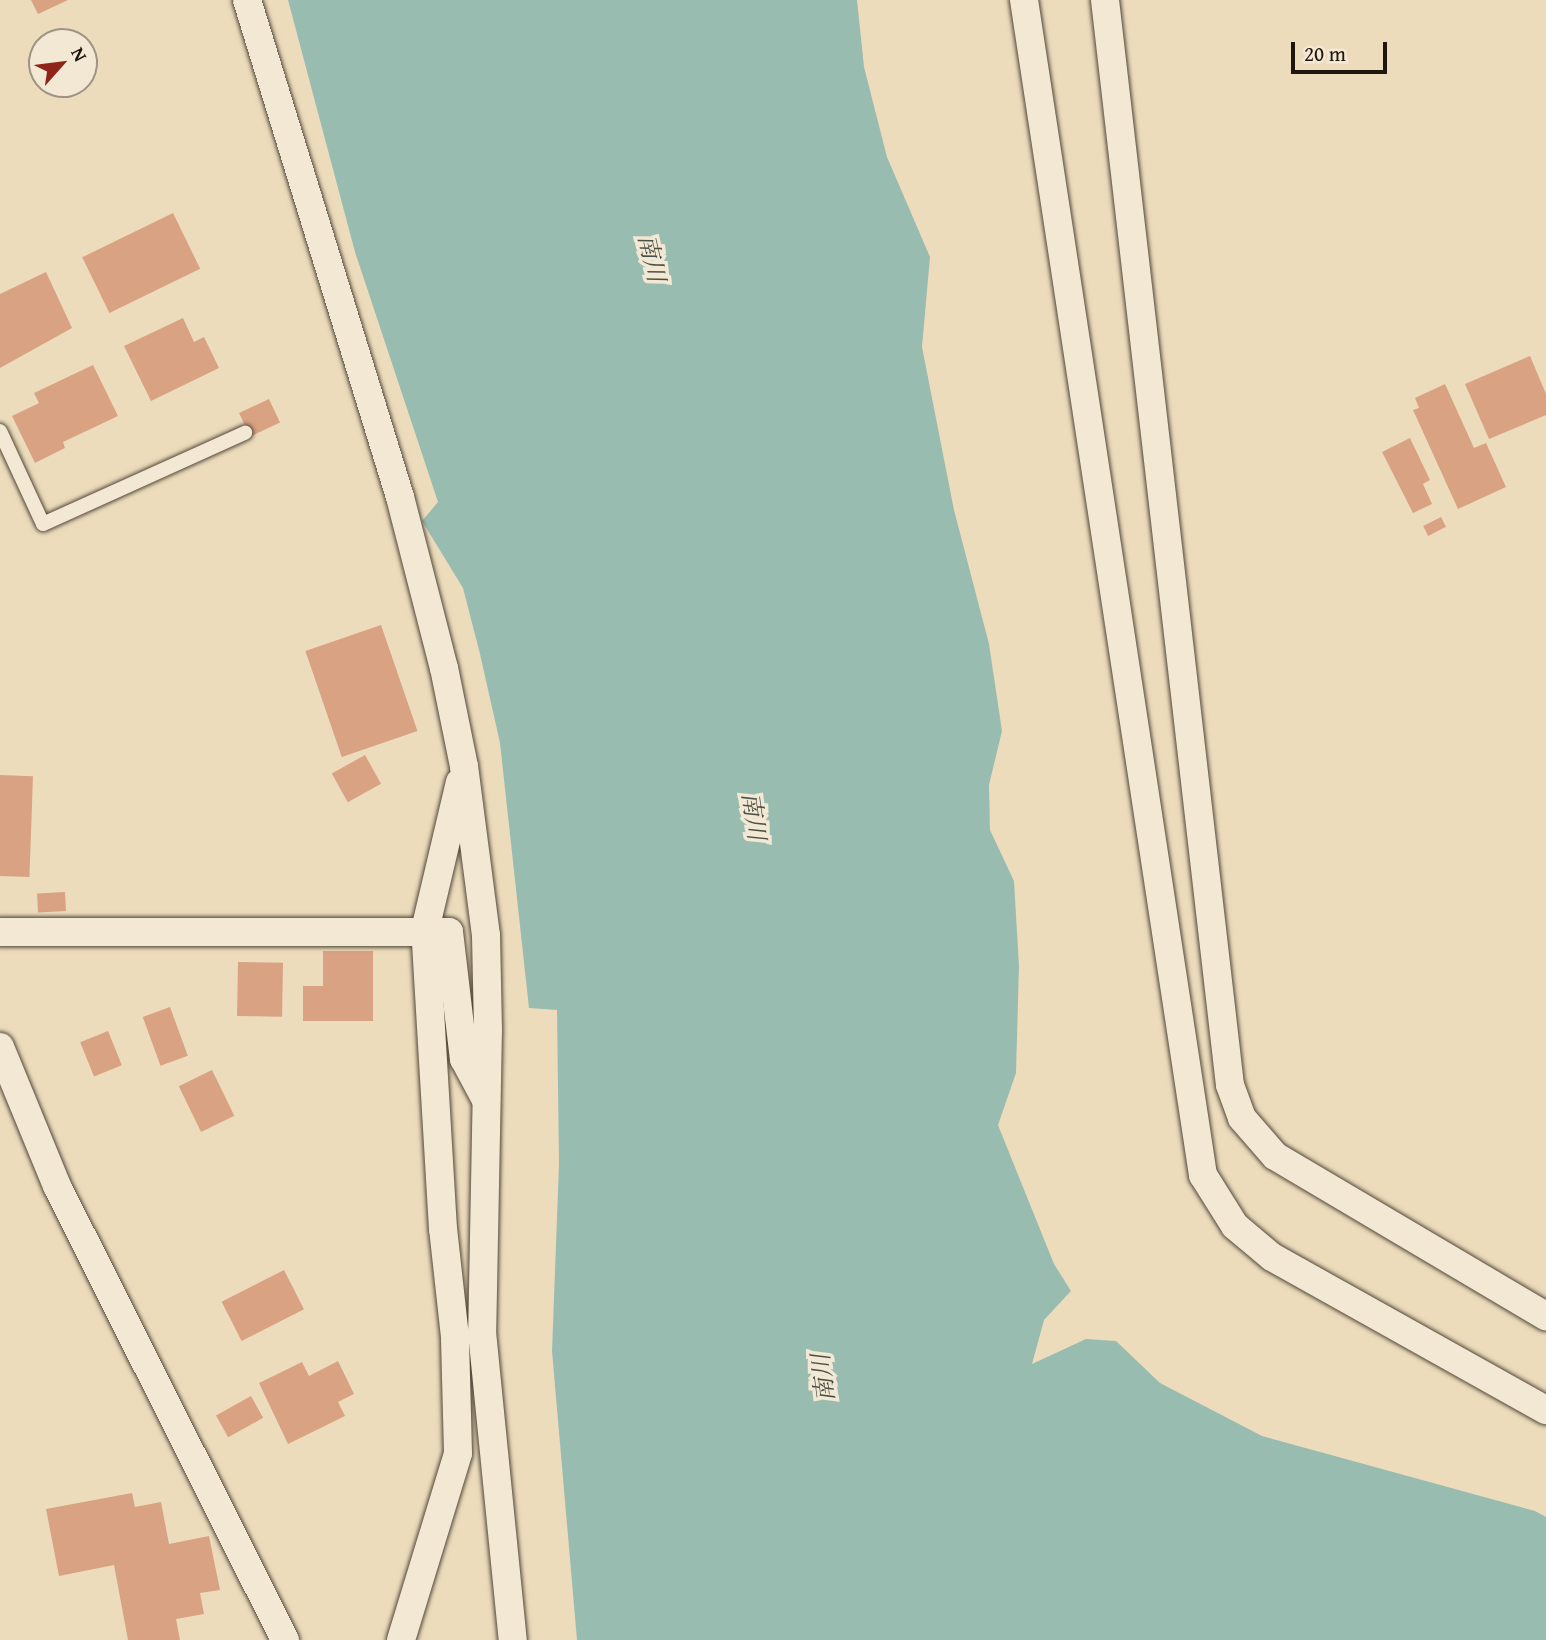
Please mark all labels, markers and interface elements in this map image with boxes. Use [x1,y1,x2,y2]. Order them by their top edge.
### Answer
north arrow [28,28,98,98]
scale bar [1294,28,1390,72]
text: 20 m [1304,38,1346,69]
text: N [64,42,95,66]
water label: 南川 [633,231,671,285]
water label: 南川 [736,790,772,842]
water label: 南川 [806,1352,840,1404]

